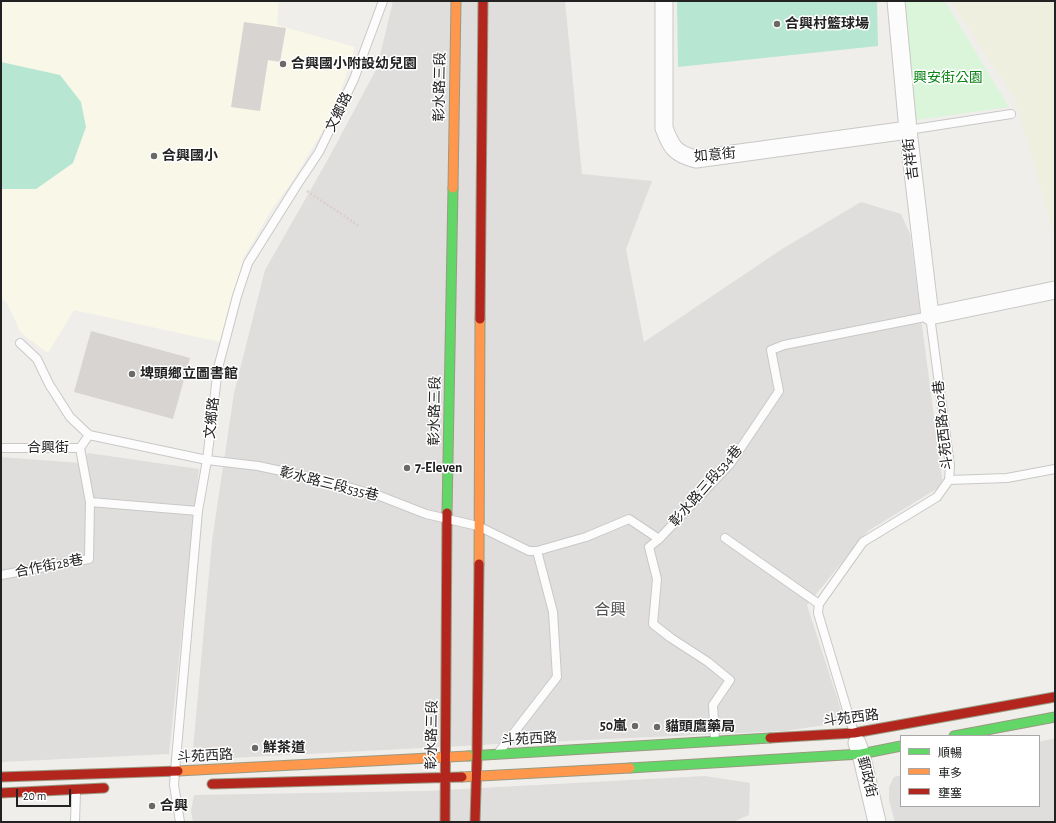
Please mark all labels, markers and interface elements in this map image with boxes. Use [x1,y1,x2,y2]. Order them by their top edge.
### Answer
place label: 合興村籃球場 [785,16,869,32]
marker: 合興村籃球場 [772,19,782,29]
street label: 彰水路三段 [431,52,449,122]
place label: 合興國小附設幼兒園 [291,56,417,72]
marker: 合興國小附設幼兒園 [278,59,288,69]
park label: 興安街公園 [913,70,983,86]
street label: 文鄉路 [322,89,356,135]
street label: 吉祥街 [900,137,922,181]
street label: 如意街 [693,145,737,165]
place label: 合興國小 [162,148,218,164]
marker: 合興國小 [149,151,159,161]
place label: 埤頭鄉立圖書館 [140,366,238,382]
marker: 埤頭鄉立圖書館 [127,369,137,379]
street label: 彰水路三段 [426,376,444,446]
street label: 斗苑西路202巷 [930,379,956,471]
street label: 文鄉路 [201,396,223,440]
street label: 合興街 [27,440,69,456]
street label: 彰水路三段534巷 [666,442,746,530]
place label: 7-Eleven [415,460,463,476]
marker: 7-Eleven [402,463,412,473]
street label: 彰水路三段535巷 [278,464,380,504]
street label: 合作街28巷 [14,551,84,581]
district label: 合興 [594,600,626,620]
street label: 彰水路三段 [423,700,441,770]
street label: 斗苑西路 [822,706,880,730]
place label: 50嵐 [600,718,627,734]
place label: 貓頭鷹藥局 [665,719,735,735]
marker: 50嵐 [630,721,640,731]
marker: 貓頭鷹藥局 [652,722,662,732]
street label: 斗苑西路 [501,729,557,749]
legend [900,735,1040,807]
place label: 鮮茶道 [263,740,305,756]
marker: 鮮茶道 [250,743,260,753]
street label: 斗苑西路 [177,746,233,766]
text: 順暢 [938,747,962,759]
street label: 郵政街 [854,755,880,799]
text: 車多 [938,767,962,779]
scale bar [18,781,73,807]
text: 壅塞 [938,787,962,799]
text: 20 m [23,790,46,802]
place label: 合興 [160,798,188,814]
marker: 合興 [147,801,157,811]

